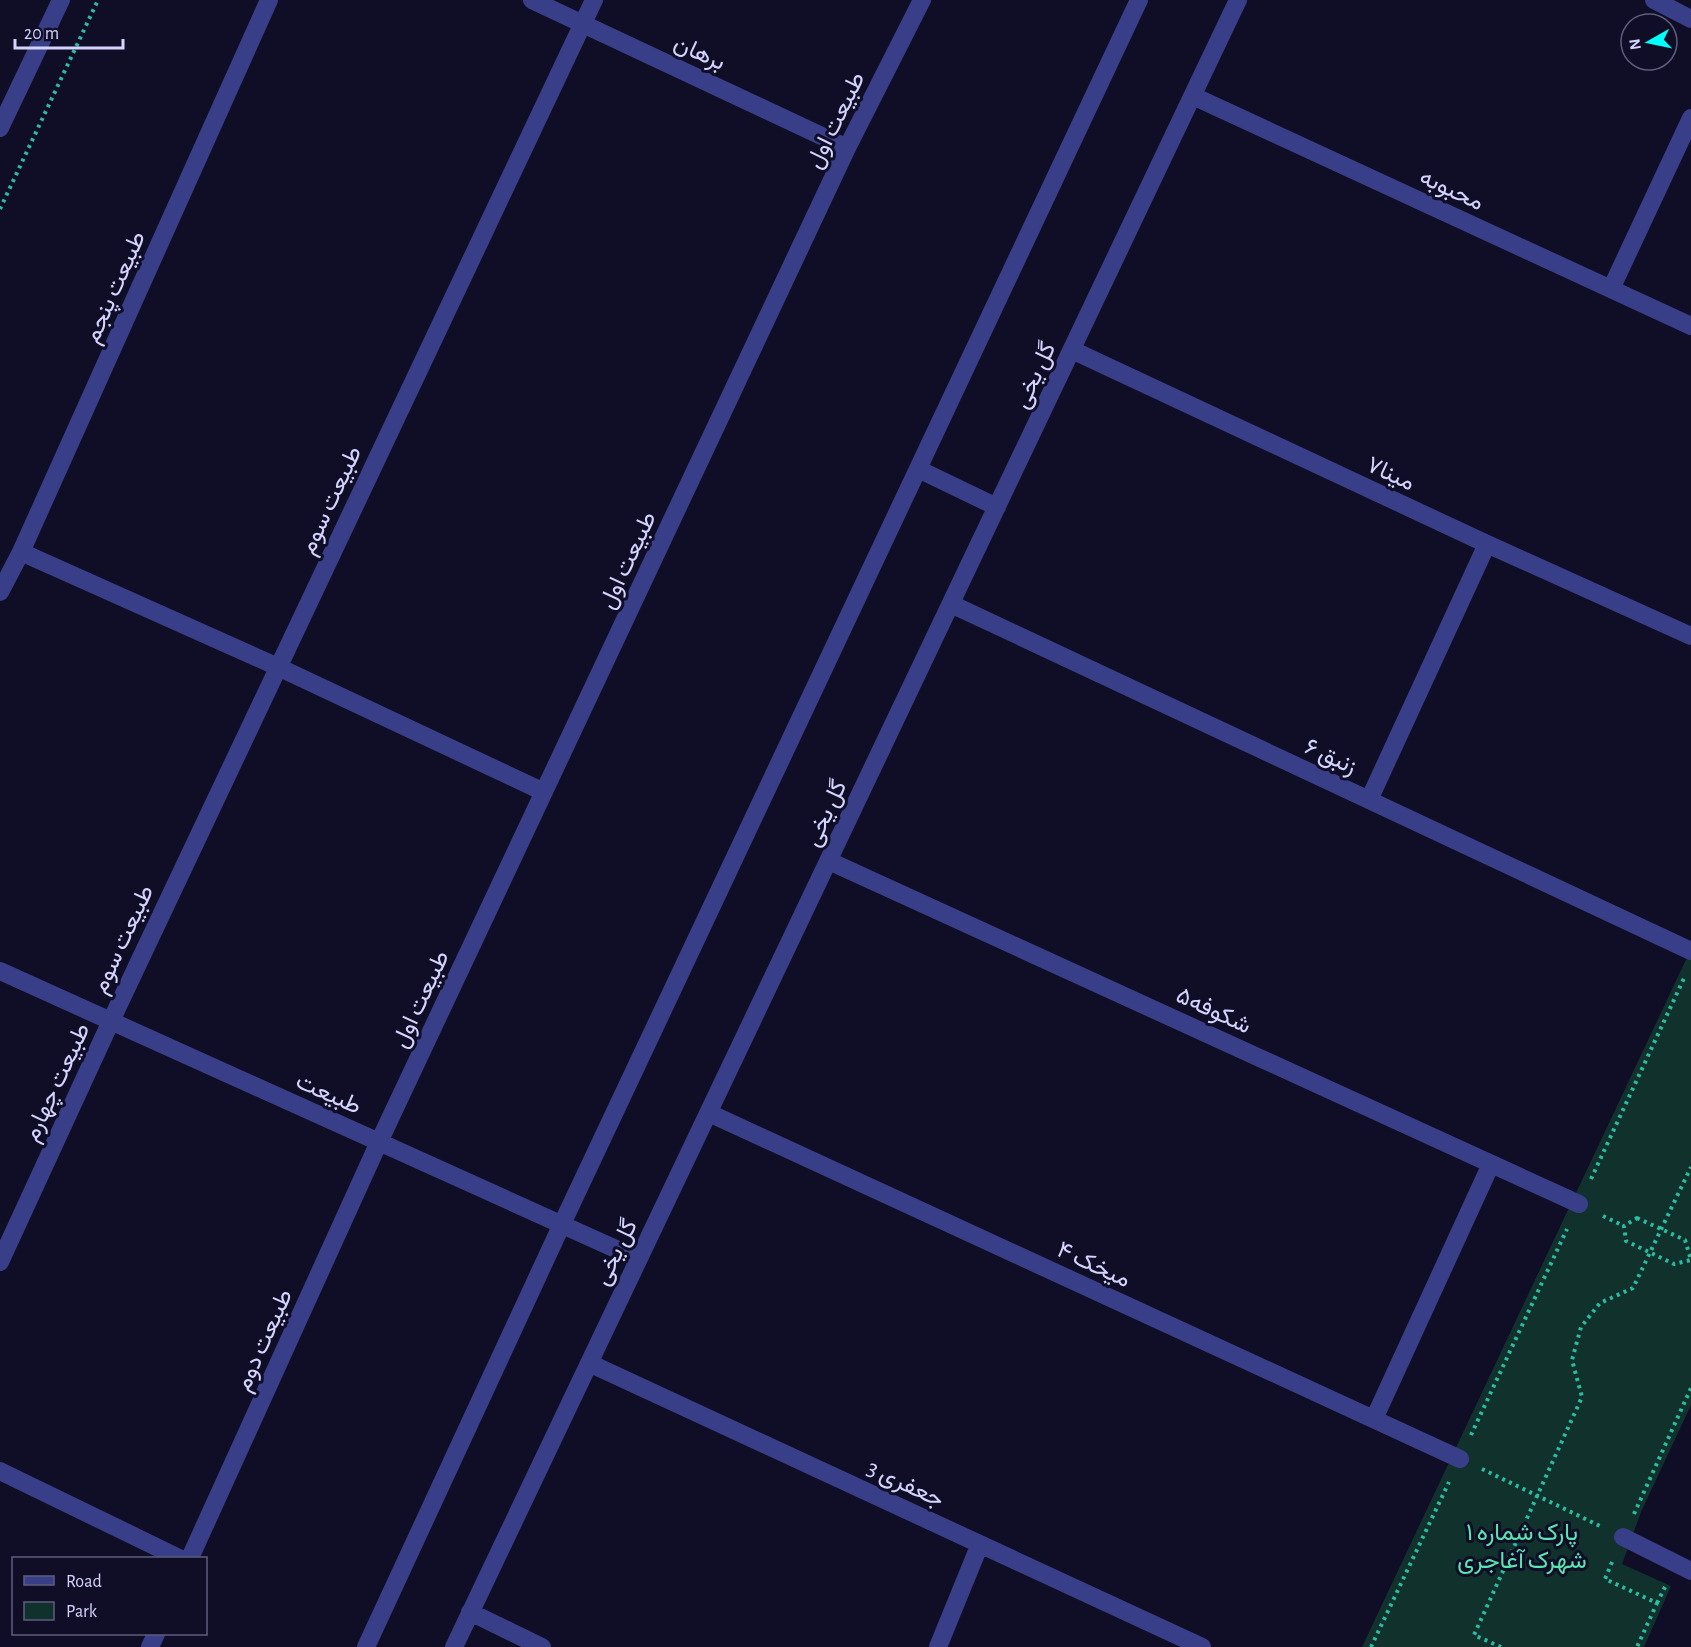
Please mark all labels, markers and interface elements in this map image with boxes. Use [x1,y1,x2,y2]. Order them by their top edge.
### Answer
scale bar [15,12,123,50]
north arrow [1619,12,1679,72]
text: 20 m [24,25,59,43]
street label: برهان [669,31,729,77]
text: N [1626,37,1644,51]
street label: طبیعت اول [802,68,871,173]
street label: محبوبه [1415,165,1487,217]
street label: طبیعت پنجم [80,228,153,348]
street label: گل یخی [1008,338,1062,413]
street label: طبیعت سوم [295,443,369,560]
street label: مینا۷ [1362,452,1418,496]
street label: طبیعت اول [595,508,663,614]
street label: زنبق ۶ [1300,735,1360,781]
street label: گل یخی [799,776,853,851]
street label: طبیعت سوم [87,882,161,999]
street label: طبیعت اول [388,947,456,1053]
street label: شکوفه۵ [1172,983,1255,1040]
street label: طبیعت چهارم [19,1020,97,1147]
street label: طبیعت [292,1069,365,1120]
street label: گل یخی [589,1215,643,1290]
street label: میخک ۴ [1053,1238,1134,1293]
street label: طبیعت دوم [231,1286,300,1396]
street label: 3 جعفری [863,1456,948,1514]
park label: پارک شماره ۱ شهرک آغاجری [1457,1521,1587,1575]
legend [12,1557,207,1635]
text: Road [66,1573,102,1591]
text: Park [66,1603,98,1621]

